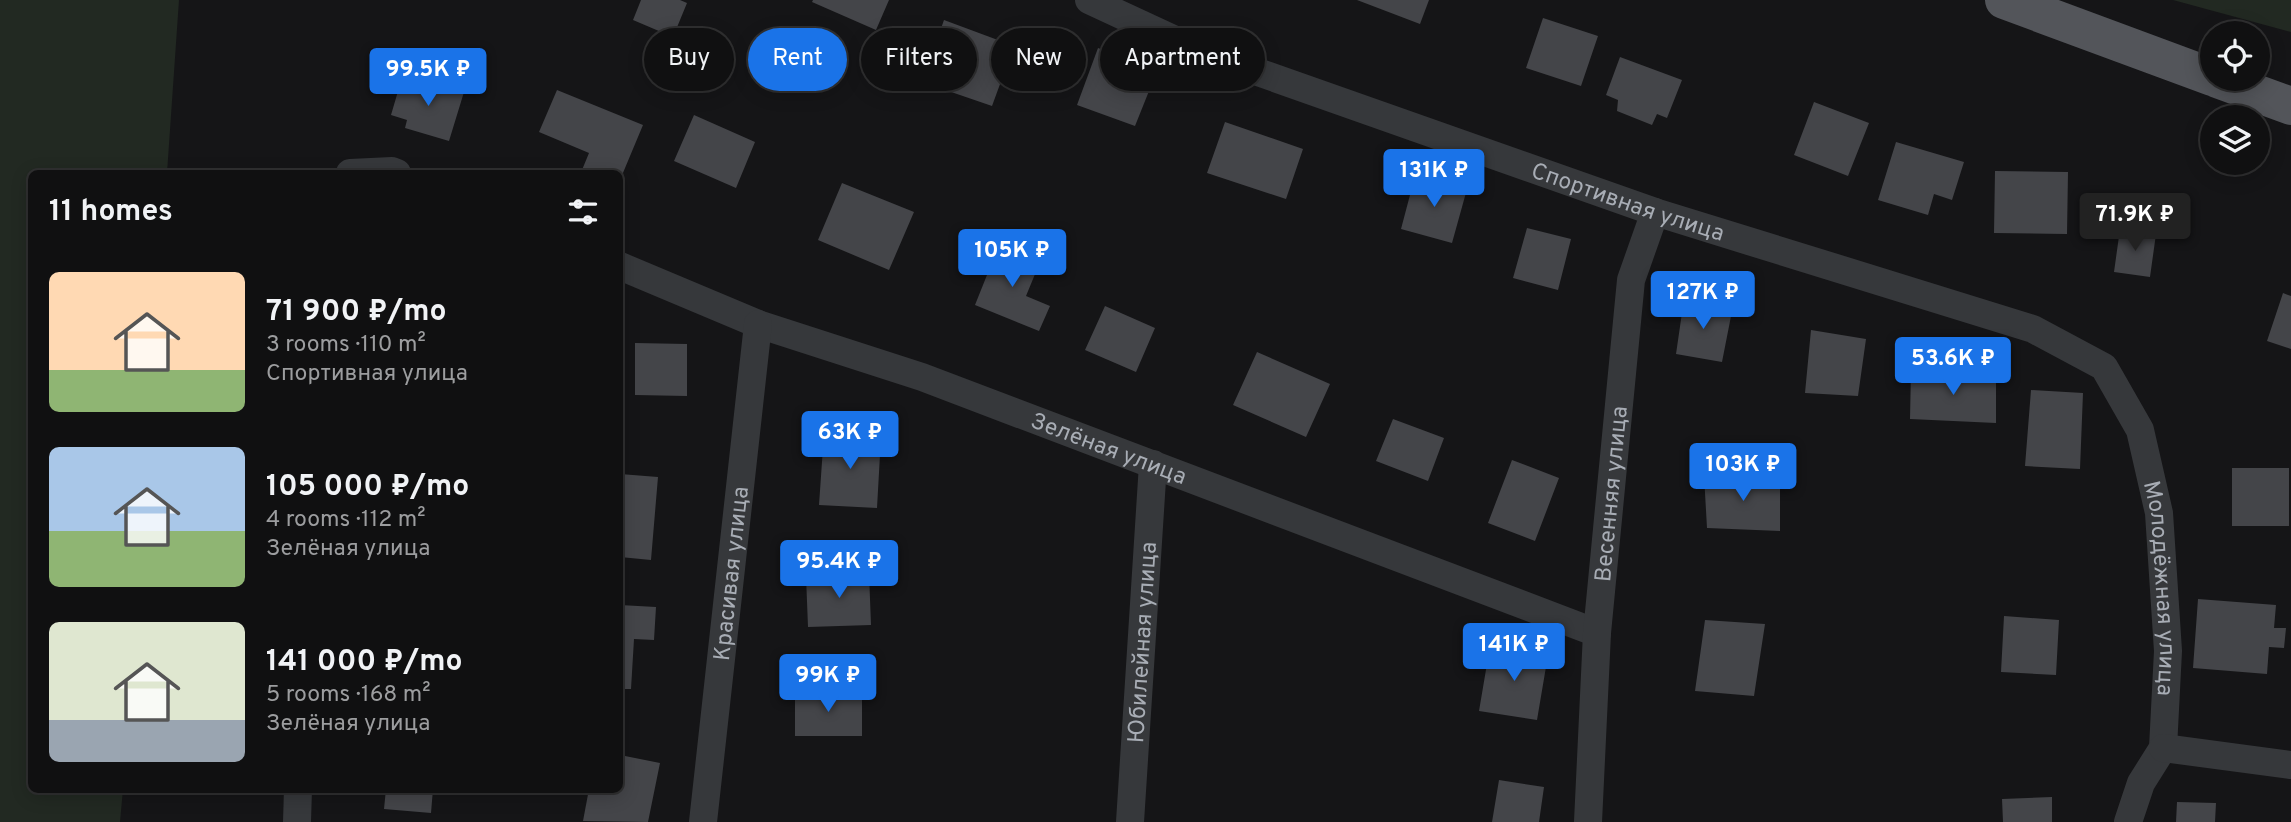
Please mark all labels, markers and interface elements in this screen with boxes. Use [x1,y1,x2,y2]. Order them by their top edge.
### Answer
map controls [2200,21,2270,175]
button: locate [2200,21,2270,91]
chip: Buy [644,28,734,91]
chip: Rent [748,28,847,91]
chip: Filters [861,28,977,91]
chip: New [991,28,1086,91]
chip: Apartment [1100,28,1265,91]
pin: 99.5K ₽ [363,48,493,108]
text: 99.5K ₽ [385,56,471,85]
button: layers [2200,105,2270,175]
pin: 131K ₽ [1377,150,1491,209]
text: 131K ₽ [1399,157,1469,186]
street label: Спортивная улица [1527,158,1727,250]
icon: filters [564,193,602,231]
text: 11 homes [49,194,173,231]
pin: 71.9K ₽ [2070,194,2200,253]
text: 71.9K ₽ [2096,201,2174,230]
pin: 105K ₽ [955,230,1069,289]
text: 105K ₽ [974,237,1050,266]
pin: 127K ₽ [1646,272,1760,331]
text: 127K ₽ [1667,279,1739,308]
text: 71 900 ₽/mo [266,294,447,331]
icon: home [105,300,189,384]
text: 3 rooms · 110 m² [266,331,426,360]
pin: 53.6K ₽ [1888,338,2018,397]
text: 53.6K ₽ [1911,345,1995,374]
text: Спортивная улица [266,360,468,389]
street label: Весенняя улица [1590,405,1636,583]
street label: Зелёная улица [1026,408,1190,493]
pin: 63K ₽ [801,412,899,471]
text: 63K ₽ [818,419,882,448]
pin: 103K ₽ [1686,444,1800,503]
text: 103K ₽ [1705,451,1781,480]
text: 105 000 ₽/mo [266,469,469,506]
icon: home [105,475,189,559]
street label: Молодёжная улица [2135,478,2180,697]
street label: Красивая улица [709,485,757,663]
text: 4 rooms · 112 m² [266,506,426,535]
text: Зелёная улица [266,535,430,564]
pin: 95.4K ₽ [774,540,904,600]
street label: Юбилейная улица [1123,541,1165,744]
text: 95.4K ₽ [796,548,882,577]
pin: 141K ₽ [1457,624,1571,683]
text: 141K ₽ [1479,631,1549,660]
text: 141 000 ₽/mo [266,644,463,681]
icon: home [105,650,189,734]
pin: 99K ₽ [779,654,877,714]
text: 99K ₽ [795,662,861,691]
text: 5 rooms · 168 m² [266,681,431,710]
text: Зелёная улица [266,710,430,739]

